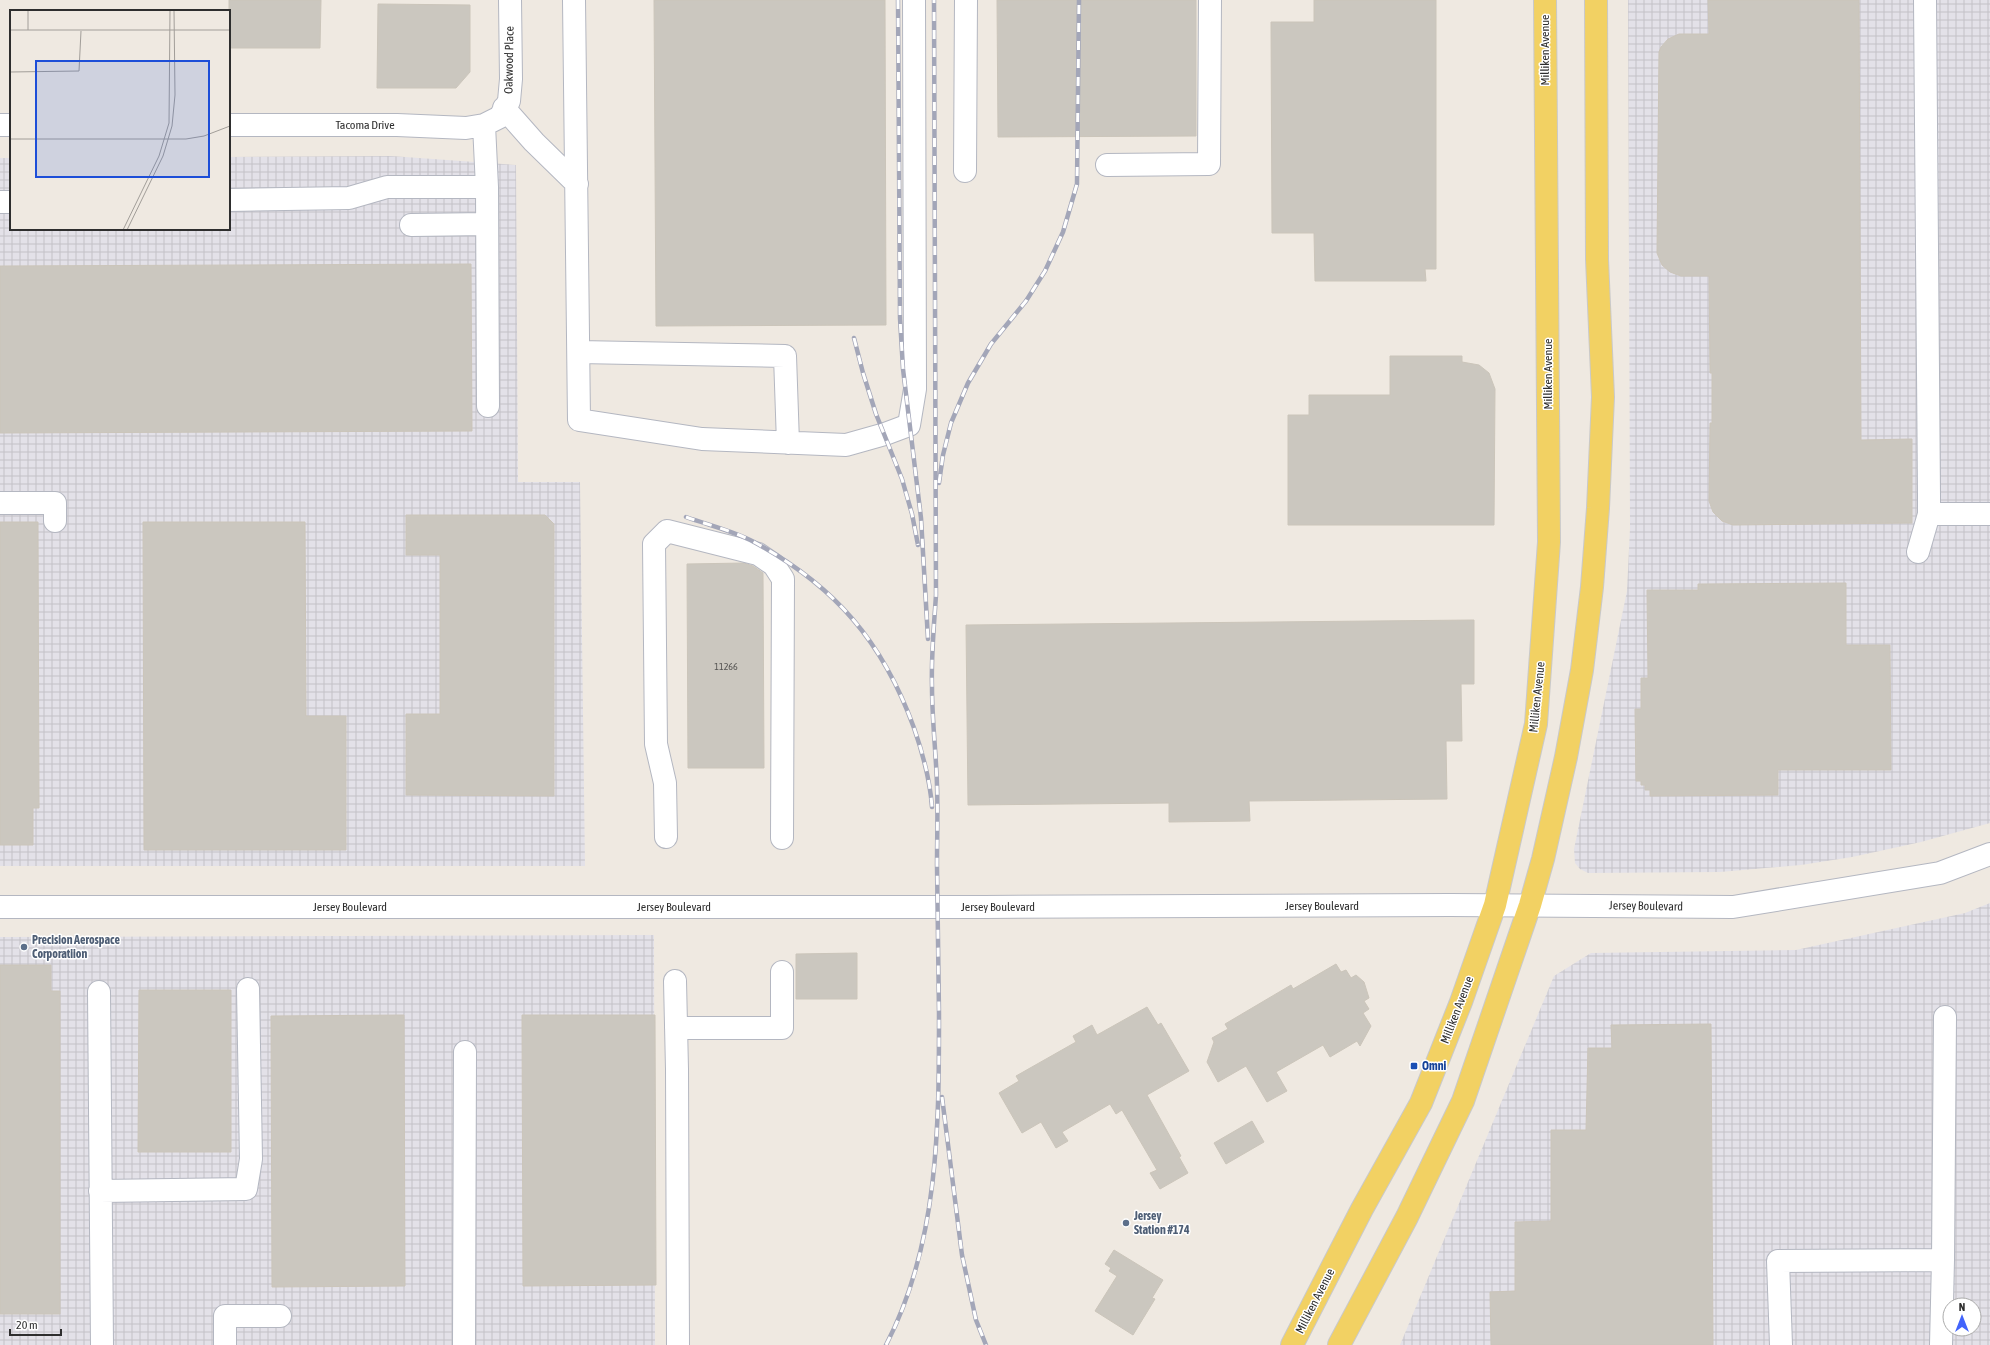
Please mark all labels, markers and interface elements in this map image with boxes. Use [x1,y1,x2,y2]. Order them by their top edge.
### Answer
inset map [10,10,230,230]
street label: Milliken Avenue [1538,14,1552,86]
street label: Oakwood Place [501,26,517,94]
street label: Tacoma Drive [335,118,395,132]
street label: Milliken Avenue [1541,338,1555,410]
house number: 11266 [714,661,738,672]
street label: Milliken Avenue [1526,661,1548,733]
street label: Jersey Boulevard [1609,898,1683,914]
street label: Jersey Boulevard [1285,899,1359,913]
street label: Jersey Boulevard [313,900,387,914]
street label: Jersey Boulevard [637,900,711,914]
street label: Jersey Boulevard [961,900,1035,914]
place label: Precision Aerospace Corporatiion [32,933,121,961]
marker: Precision Aerospace Corporatiion [19,942,29,952]
street label: Milliken Avenue [1438,974,1476,1046]
place label: Omni [1422,1059,1446,1073]
marker: Omni [1409,1061,1419,1071]
place label: Jersey Station #174 [1133,1209,1190,1237]
marker: Jersey Station #174 [1121,1218,1131,1228]
street label: Milliken Avenue [1293,1266,1337,1336]
north arrow [1942,1297,1982,1337]
text: N [1959,1301,1965,1313]
scale bar [10,1311,61,1337]
text: 20 m [16,1318,38,1332]

